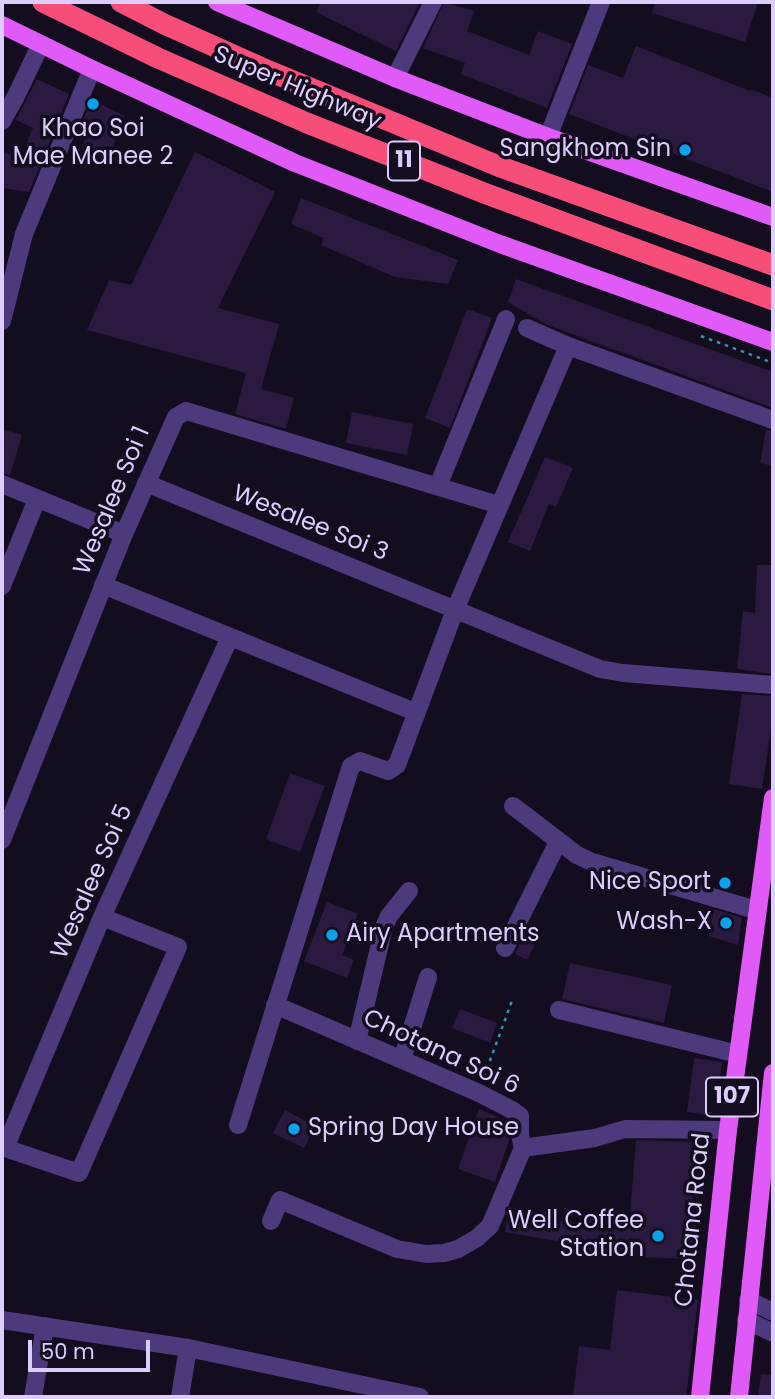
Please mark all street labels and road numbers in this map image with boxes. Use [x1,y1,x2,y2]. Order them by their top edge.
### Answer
street label: Super Highway [209,41,385,137]
road number: 11 [388,142,420,180]
street label: Wesalee Soi 1 [69,422,157,580]
street label: Wesalee Soi 3 [228,480,392,568]
street label: Wesalee Soi 5 [46,800,140,964]
street label: Chotana Soi 6 [358,1004,524,1102]
road number: 107 [706,1078,758,1116]
street label: Chotana Road [671,1132,717,1308]

